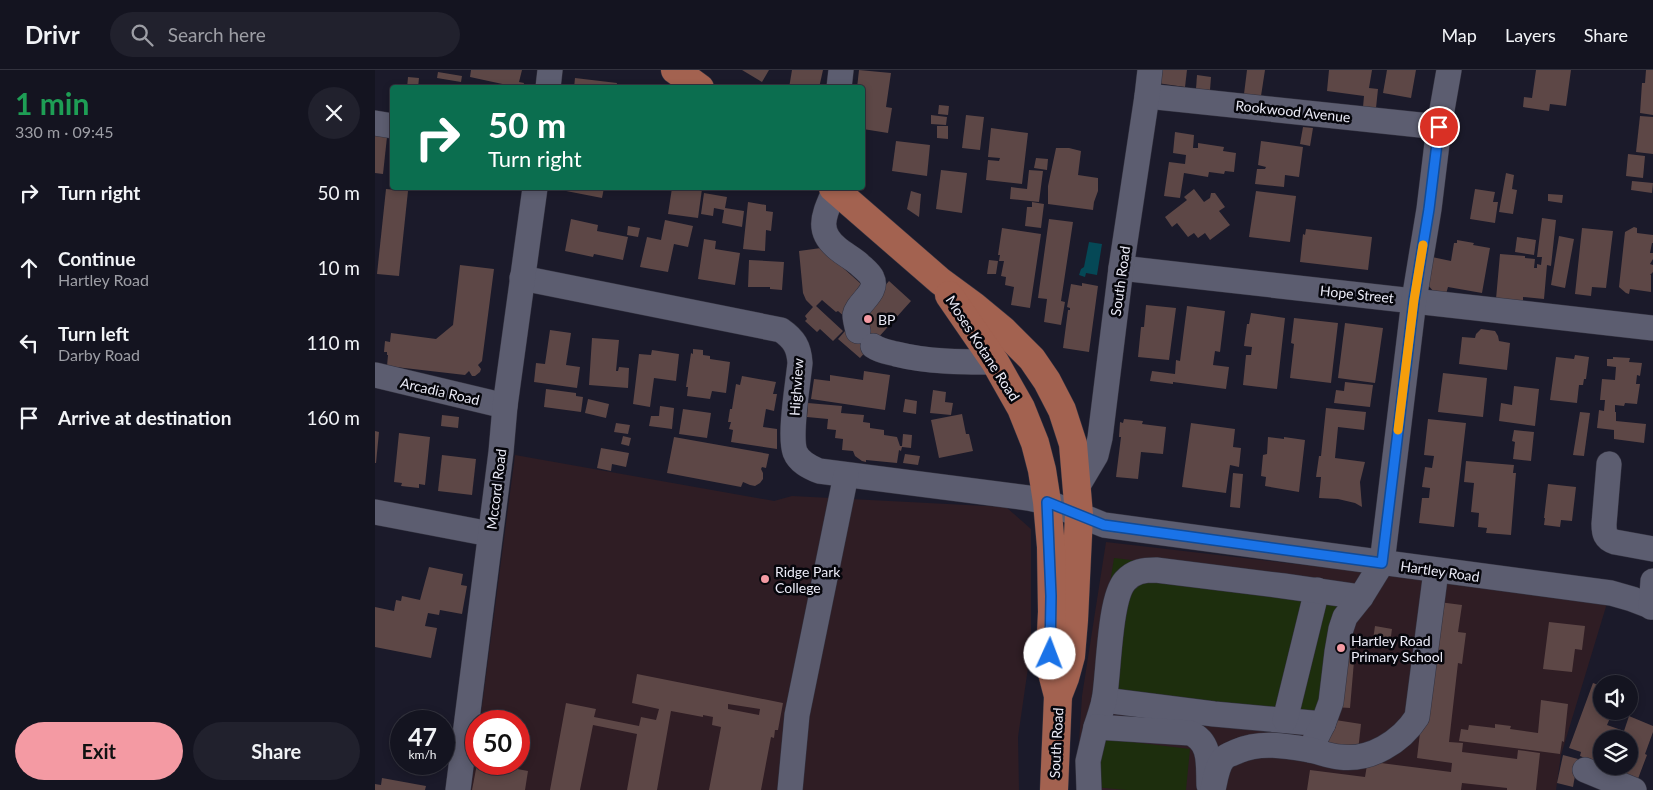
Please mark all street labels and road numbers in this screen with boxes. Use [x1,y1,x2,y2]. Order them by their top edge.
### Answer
street label: Rookwood Avenue [1235,97,1351,125]
street label: South Road [1107,245,1133,317]
street label: Hope Street [1319,282,1395,306]
street label: Moses Kotane Road [943,292,1023,404]
street label: Highview [786,358,806,416]
street label: Arcadia Road [399,374,481,408]
street label: Mccord Road [483,448,509,530]
street label: Hartley Road [1399,557,1481,585]
street label: South Road [1046,707,1066,779]

